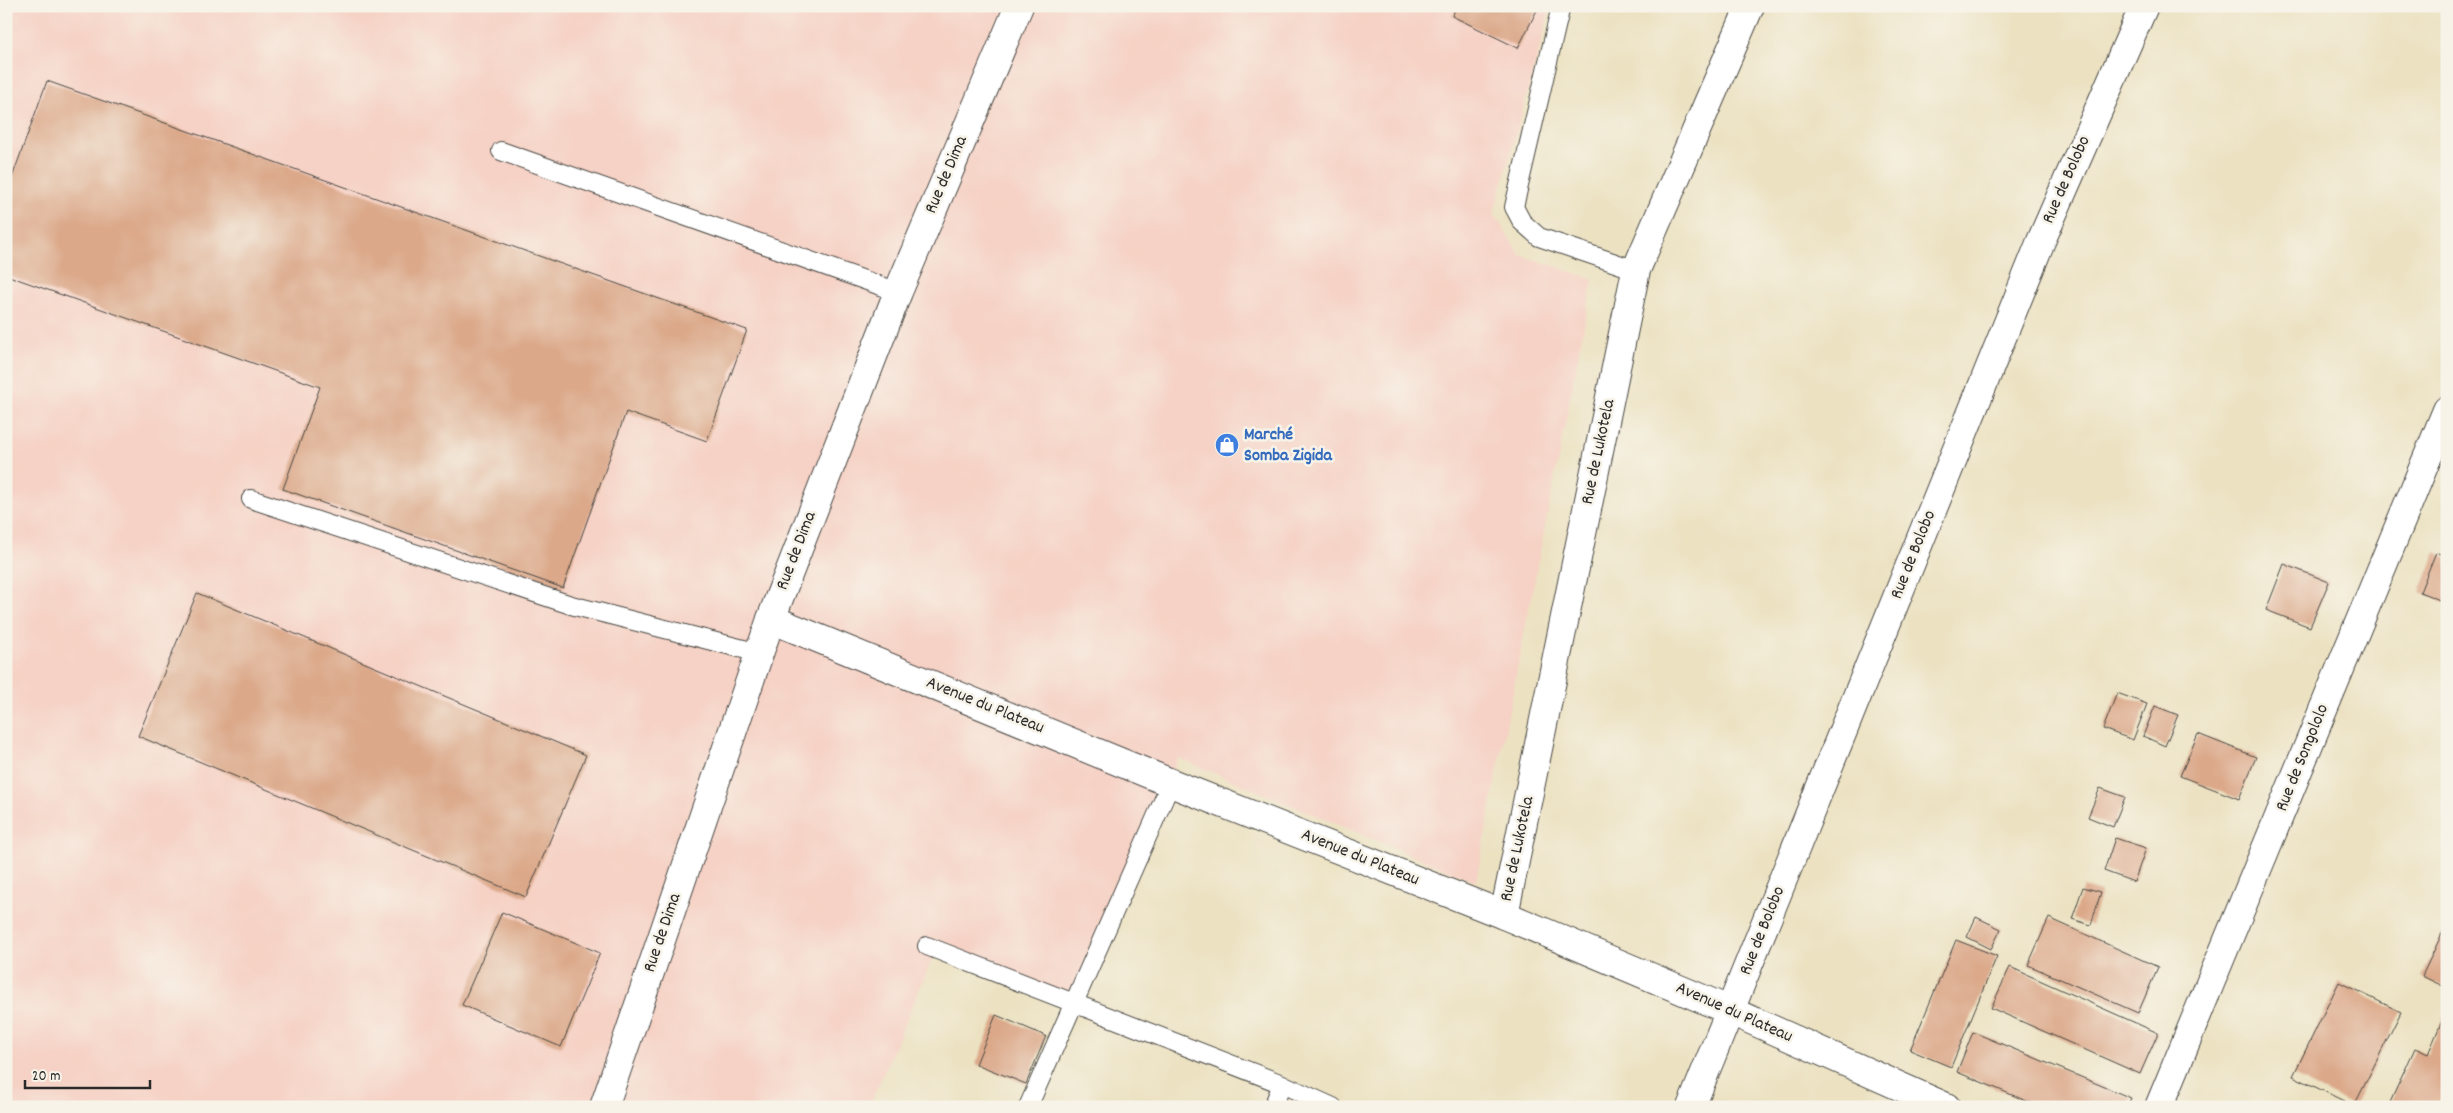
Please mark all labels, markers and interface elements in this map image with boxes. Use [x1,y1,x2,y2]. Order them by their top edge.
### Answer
street label: Rue de Dima [919,132,975,218]
street label: Rue de Bolobo [2037,132,2097,228]
street label: Rue de Lukotela [1576,397,1622,507]
place label: Marché Somba Zigida [1244,423,1333,469]
shop icon: Marché Somba Zigida [1214,432,1240,458]
street label: Rue de Bolobo [1885,507,1943,603]
street label: Rue de Dima [771,508,824,594]
street label: Avenue du Plateau [922,671,1048,741]
street label: Rue de Songololo [2270,701,2336,815]
street label: Rue de Lukotela [1495,794,1541,904]
street label: Avenue du Plateau [1297,823,1423,893]
street label: Rue de Bolobo [1734,883,1792,979]
street label: Rue de Dima [638,889,688,976]
street label: Avenue du Plateau [1672,976,1796,1050]
scale bar [25,1058,150,1090]
text: 20 m [32,1066,60,1088]

